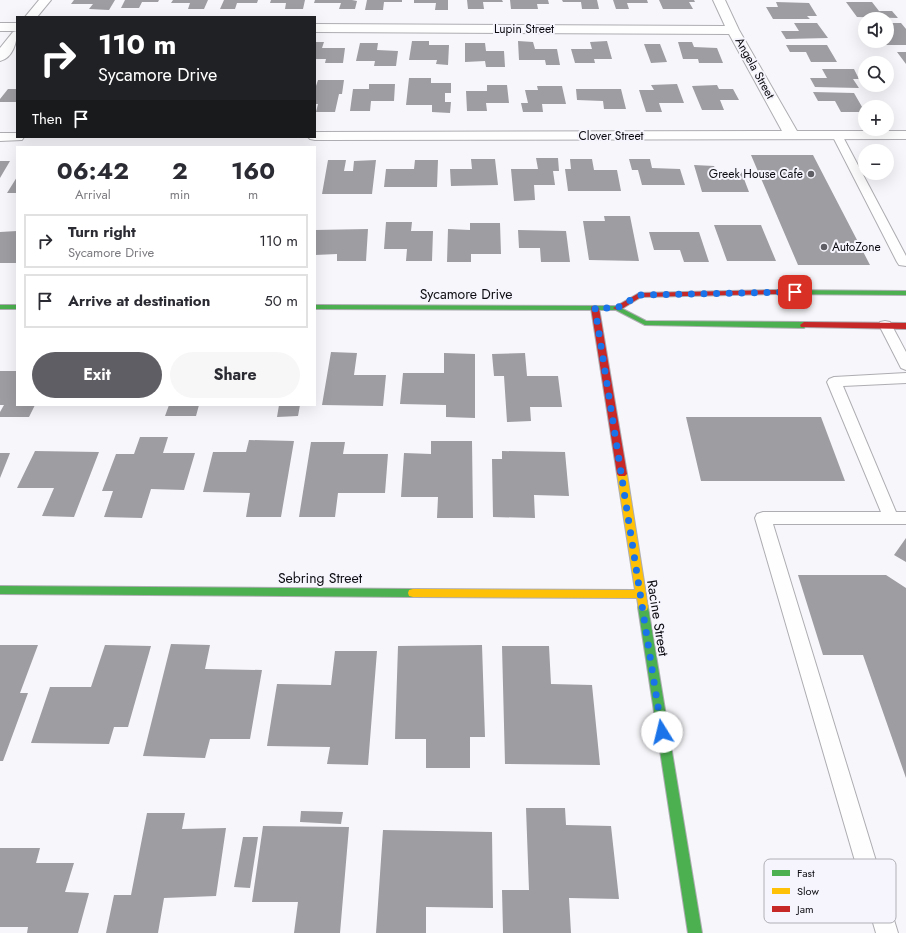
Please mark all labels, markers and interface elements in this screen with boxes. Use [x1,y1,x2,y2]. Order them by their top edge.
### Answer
map controls [858,12,894,180]
button: sound [858,12,894,48]
street label: Lupin Street [494,20,554,38]
text: 110 m [98,24,176,65]
icon: right [32,32,84,84]
street label: Angela Street [731,34,779,102]
button: search [858,56,894,92]
text: Sycamore Drive [98,62,217,88]
button: + [858,100,894,136]
text: Then [32,108,62,130]
icon: arrive [70,108,92,130]
street label: Clover Street [579,127,644,145]
button: − [858,144,894,180]
text: 06:42 [57,153,129,188]
text: 2 [172,153,188,188]
text: 160 [231,153,275,188]
place label: Greek House Cafe [709,165,803,183]
marker: Greek House Cafe [806,169,816,179]
text: Arrival [75,185,111,204]
text: min [170,185,190,204]
text: m [248,185,258,204]
text: Turn right [68,221,136,243]
icon: right [34,230,56,252]
text: 110 m [259,230,298,252]
place label: AutoZone [832,238,881,256]
marker: AutoZone [819,242,829,252]
text: Sycamore Drive [68,243,154,262]
pin [778,275,812,309]
icon: arrive [784,281,806,303]
street label: Sycamore Drive [420,284,512,304]
icon: arrive [34,290,56,312]
text: Arrive at destination [68,290,210,312]
text: 50 m [264,290,298,312]
button: Exit [32,352,162,398]
button: Share [170,352,300,398]
street label: Sebring Street [278,568,363,588]
street label: Racine Street [642,578,674,658]
position arrow [641,711,683,753]
legend [764,859,896,923]
text: Fast [797,865,815,881]
text: Slow [797,883,819,899]
text: Jam [795,901,814,917]

